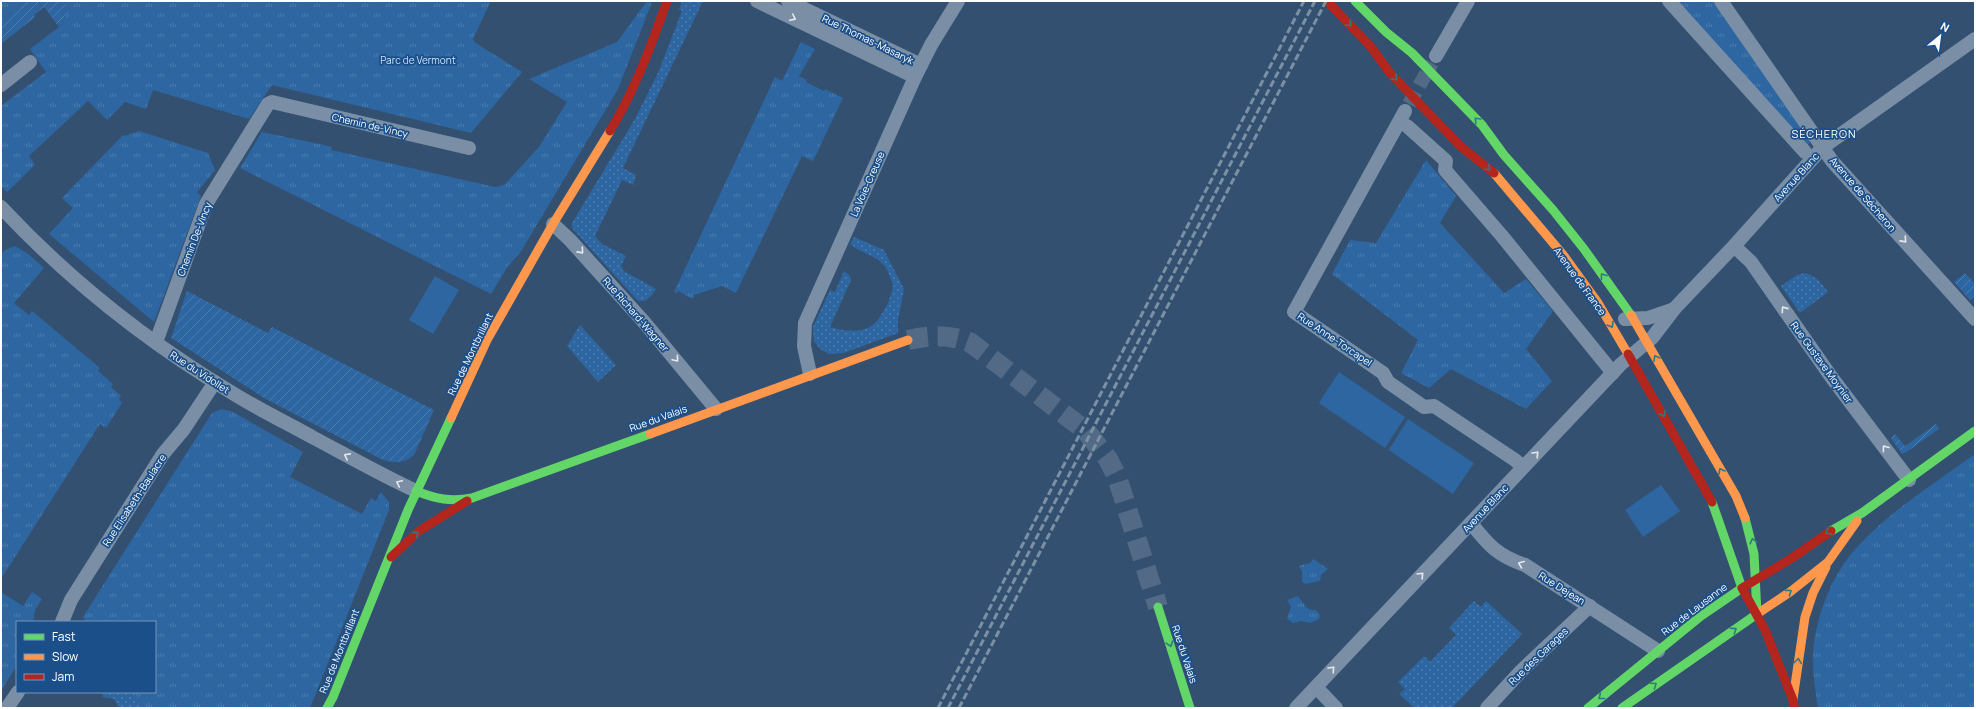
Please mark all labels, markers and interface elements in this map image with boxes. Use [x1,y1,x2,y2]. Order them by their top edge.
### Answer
street label: Rue Thomas-Masaryk [820,11,917,68]
one-way arrow [788,13,796,21]
north arrow [1920,16,1960,56]
text: N [1938,18,1952,35]
one-way arrow [1344,19,1352,27]
park label: Parc de Vermont [380,53,456,67]
one-way arrow [1390,73,1398,81]
street label: Chemin de-Vincy [331,109,410,141]
one-way arrow [1475,118,1482,125]
district label: SÉCHERON [1792,126,1856,141]
street label: La Voie-Creuse [846,149,888,219]
street label: Avenue Blanc [1770,149,1822,205]
street label: Avenue de Sécheron [1827,154,1899,234]
one-way arrow [1483,164,1491,171]
street label: Chemin De-Vincy [173,199,215,278]
one-way arrow [1899,235,1906,243]
street label: Avenue de France [1550,244,1610,318]
one-way arrow [576,247,583,254]
one-way arrow [1601,273,1608,280]
street label: Rue Richard-Wagner [600,274,673,355]
one-way arrow [1782,307,1789,314]
street label: Rue Anne-Torcapel [1295,309,1375,369]
street label: Rue de Montbrillant [444,310,496,398]
street label: Rue Gustave Moynier [1788,318,1857,406]
one-way arrow [1607,321,1614,328]
street label: Rue du Vidollet [167,347,233,397]
one-way arrow [671,355,678,362]
one-way arrow [1654,355,1661,362]
street label: Rue du Valais [627,401,689,435]
one-way arrow [1659,410,1666,417]
one-way arrow [1883,446,1890,453]
street label: Rue Elisabeth-Baulacre [99,451,169,549]
one-way arrow [1531,451,1538,459]
one-way arrow [344,453,352,460]
one-way arrow [1718,468,1725,475]
one-way arrow [395,480,403,488]
street label: Avenue Blanc [1459,480,1511,535]
one-way arrow [1825,528,1832,535]
one-way arrow [411,532,418,539]
one-way arrow [1749,538,1757,544]
one-way arrow [1517,560,1524,568]
street label: Rue Dejean [1536,568,1588,608]
one-way arrow [1416,572,1423,579]
street label: Rue de Lausanne [1658,580,1730,638]
one-way arrow [1785,590,1792,597]
street label: Rue de Montbrillant [316,607,362,695]
legend [16,621,156,693]
street label: Rue du Valais [1169,623,1201,685]
street label: Rue des Garages [1505,624,1571,688]
text: Fast [52,628,76,645]
one-way arrow [1729,628,1736,635]
one-way arrow [1165,640,1174,647]
text: Slow [52,648,78,665]
one-way arrow [1793,658,1802,664]
one-way arrow [1327,666,1334,674]
text: Jam [52,668,74,685]
one-way arrow [1649,683,1656,690]
one-way arrow [1598,692,1605,699]

